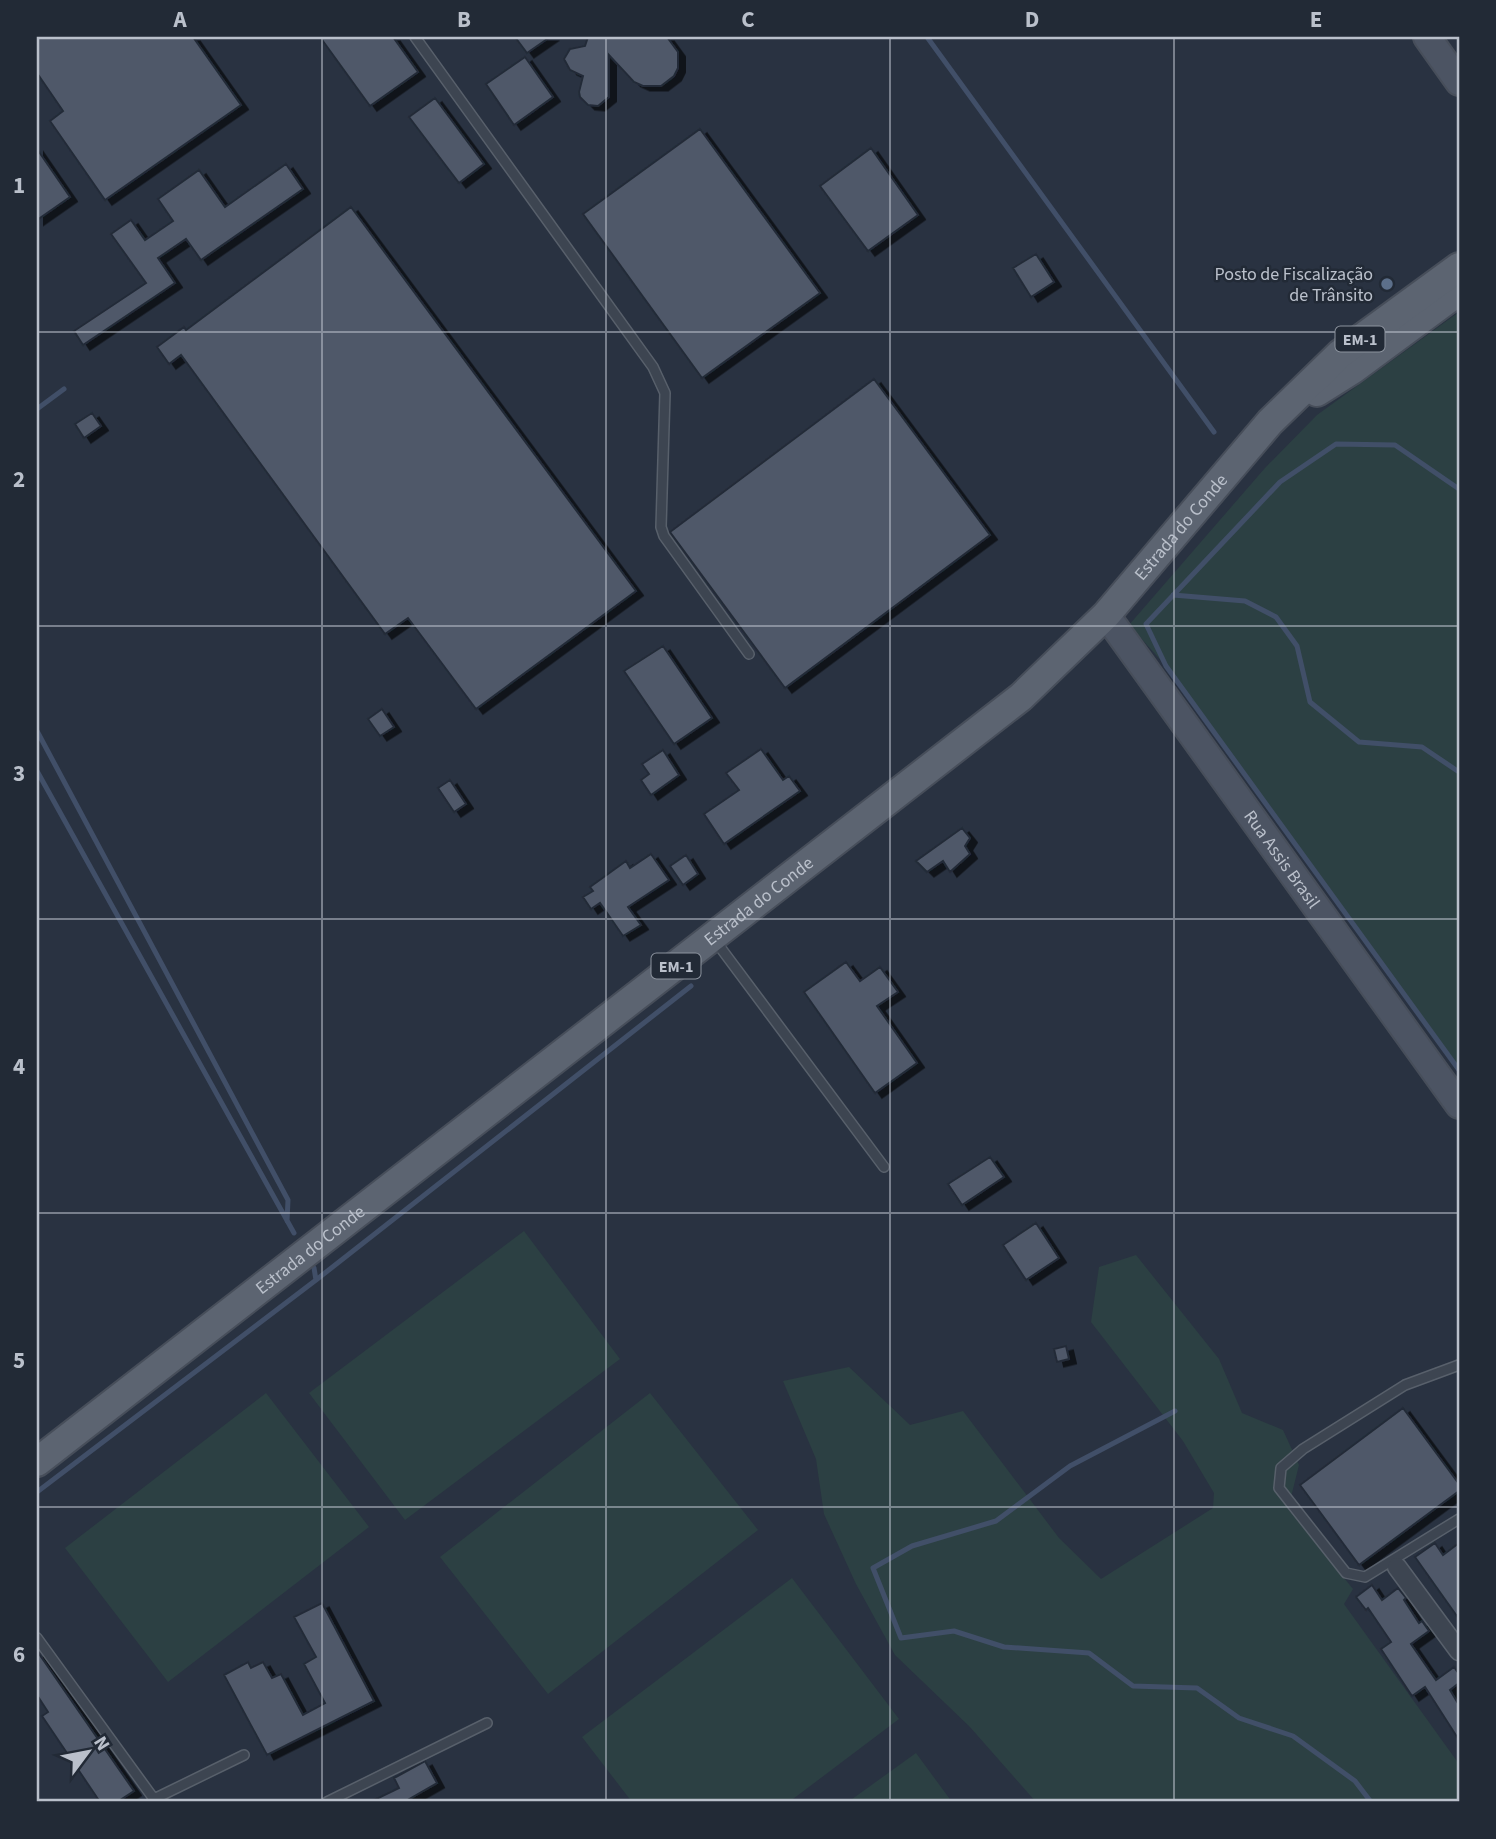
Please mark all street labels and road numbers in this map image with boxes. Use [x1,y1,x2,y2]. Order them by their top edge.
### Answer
road number: EM-1 [1336,326,1384,352]
street label: Estrada do Conde [1129,469,1234,586]
street label: Rua Assis Brasil [1238,805,1325,914]
street label: Estrada do Conde [699,851,819,952]
road number: EM-1 [652,954,700,978]
street label: Estrada do Conde [250,1199,371,1301]

